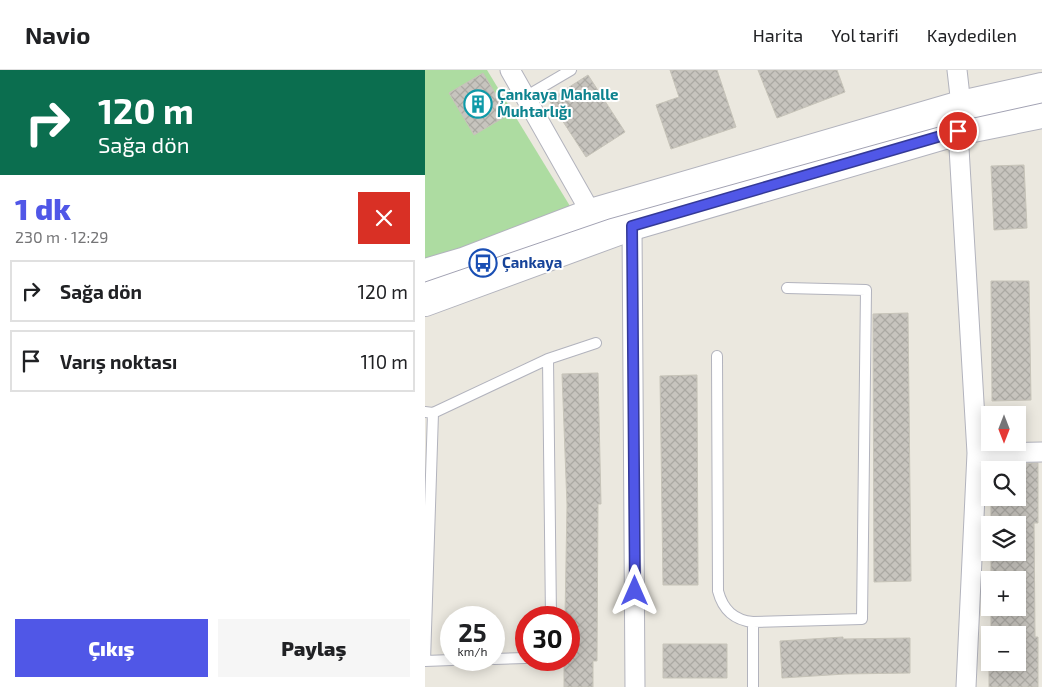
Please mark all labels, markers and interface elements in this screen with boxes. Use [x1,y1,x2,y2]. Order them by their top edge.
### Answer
text: Navio [25,20,90,49]
text: Harita [753,24,803,46]
text: Yol tarifi [831,24,899,46]
text: Kaydedilen [927,24,1017,46]
place label: Çankaya Mahalle Muhtarlığı [497,85,619,120]
text: 120 m [98,89,194,131]
building icon: Çankaya Mahalle Muhtarlığı [463,89,493,119]
icon: right [15,90,80,155]
pin [937,110,979,152]
icon: arrive [944,117,972,145]
text: Sağa dön [98,131,189,157]
text: 1 dk [15,190,71,226]
button: close [358,192,410,244]
text: 230 m · 12:29 [15,227,108,246]
bus stop icon: Çankaya [468,248,498,278]
place label: Çankaya [502,253,562,273]
icon: right [17,277,45,305]
text: Sağa dön [60,280,142,303]
text: 120 m [357,280,408,303]
icon: arrive [17,347,45,375]
text: Varış noktası [60,350,177,373]
text: 110 m [361,350,408,373]
north arrow [981,406,1026,451]
map controls [981,406,1026,671]
button: search [981,461,1026,506]
button: layers [981,516,1026,561]
position arrow [608,564,660,616]
button: + [981,571,1026,616]
speed limit sign: 30 [515,606,580,671]
text: 25 [458,617,487,647]
button: Çıkış [15,619,208,677]
button: Paylaş [218,619,410,677]
button: − [981,626,1026,671]
text: km/h [458,644,487,658]

